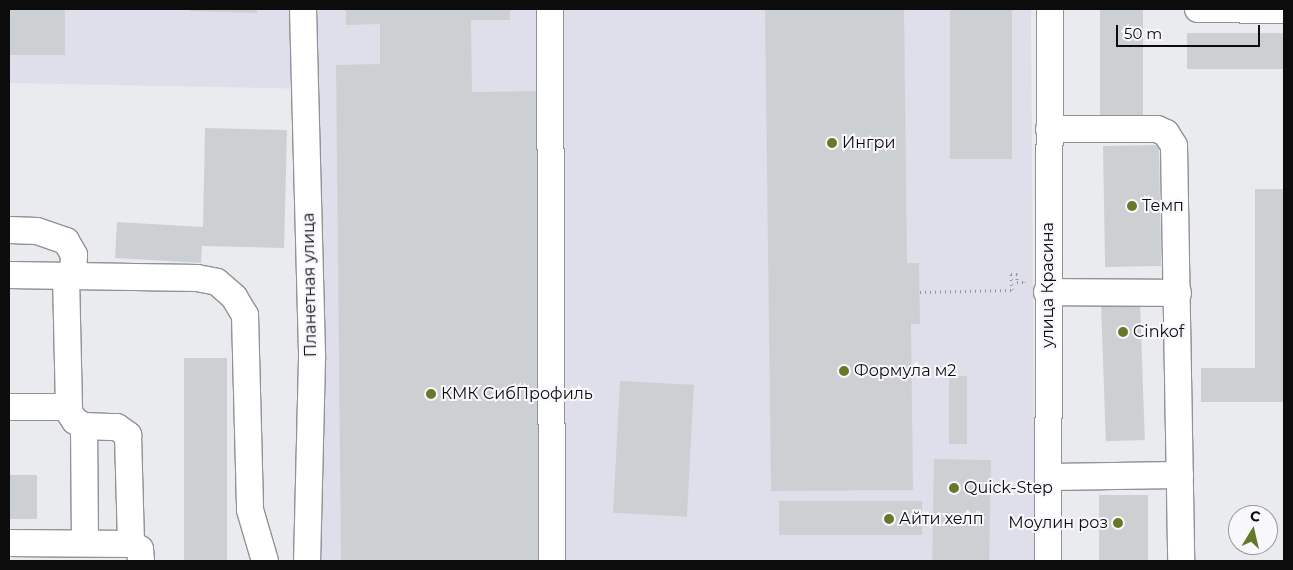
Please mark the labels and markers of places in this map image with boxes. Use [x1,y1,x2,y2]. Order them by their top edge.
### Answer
place label: Ингри [842,133,896,153]
marker: Ингри [826,137,838,149]
place label: Темп [1142,196,1184,216]
marker: Темп [1126,200,1138,212]
place label: Cinkof [1133,322,1184,342]
marker: Cinkof [1117,326,1129,338]
place label: Формула м2 [854,361,956,381]
marker: Формула м2 [838,365,850,377]
place label: КМК СибПрофиль [441,384,593,404]
marker: КМК СибПрофиль [425,388,437,400]
place label: Quick-Step [964,478,1053,498]
marker: Quick-Step [948,482,960,494]
place label: Айти хелп [899,509,983,529]
marker: Айти хелп [883,513,895,525]
place label: Моулин роз [1008,513,1108,533]
marker: Моулин роз [1112,517,1124,529]

